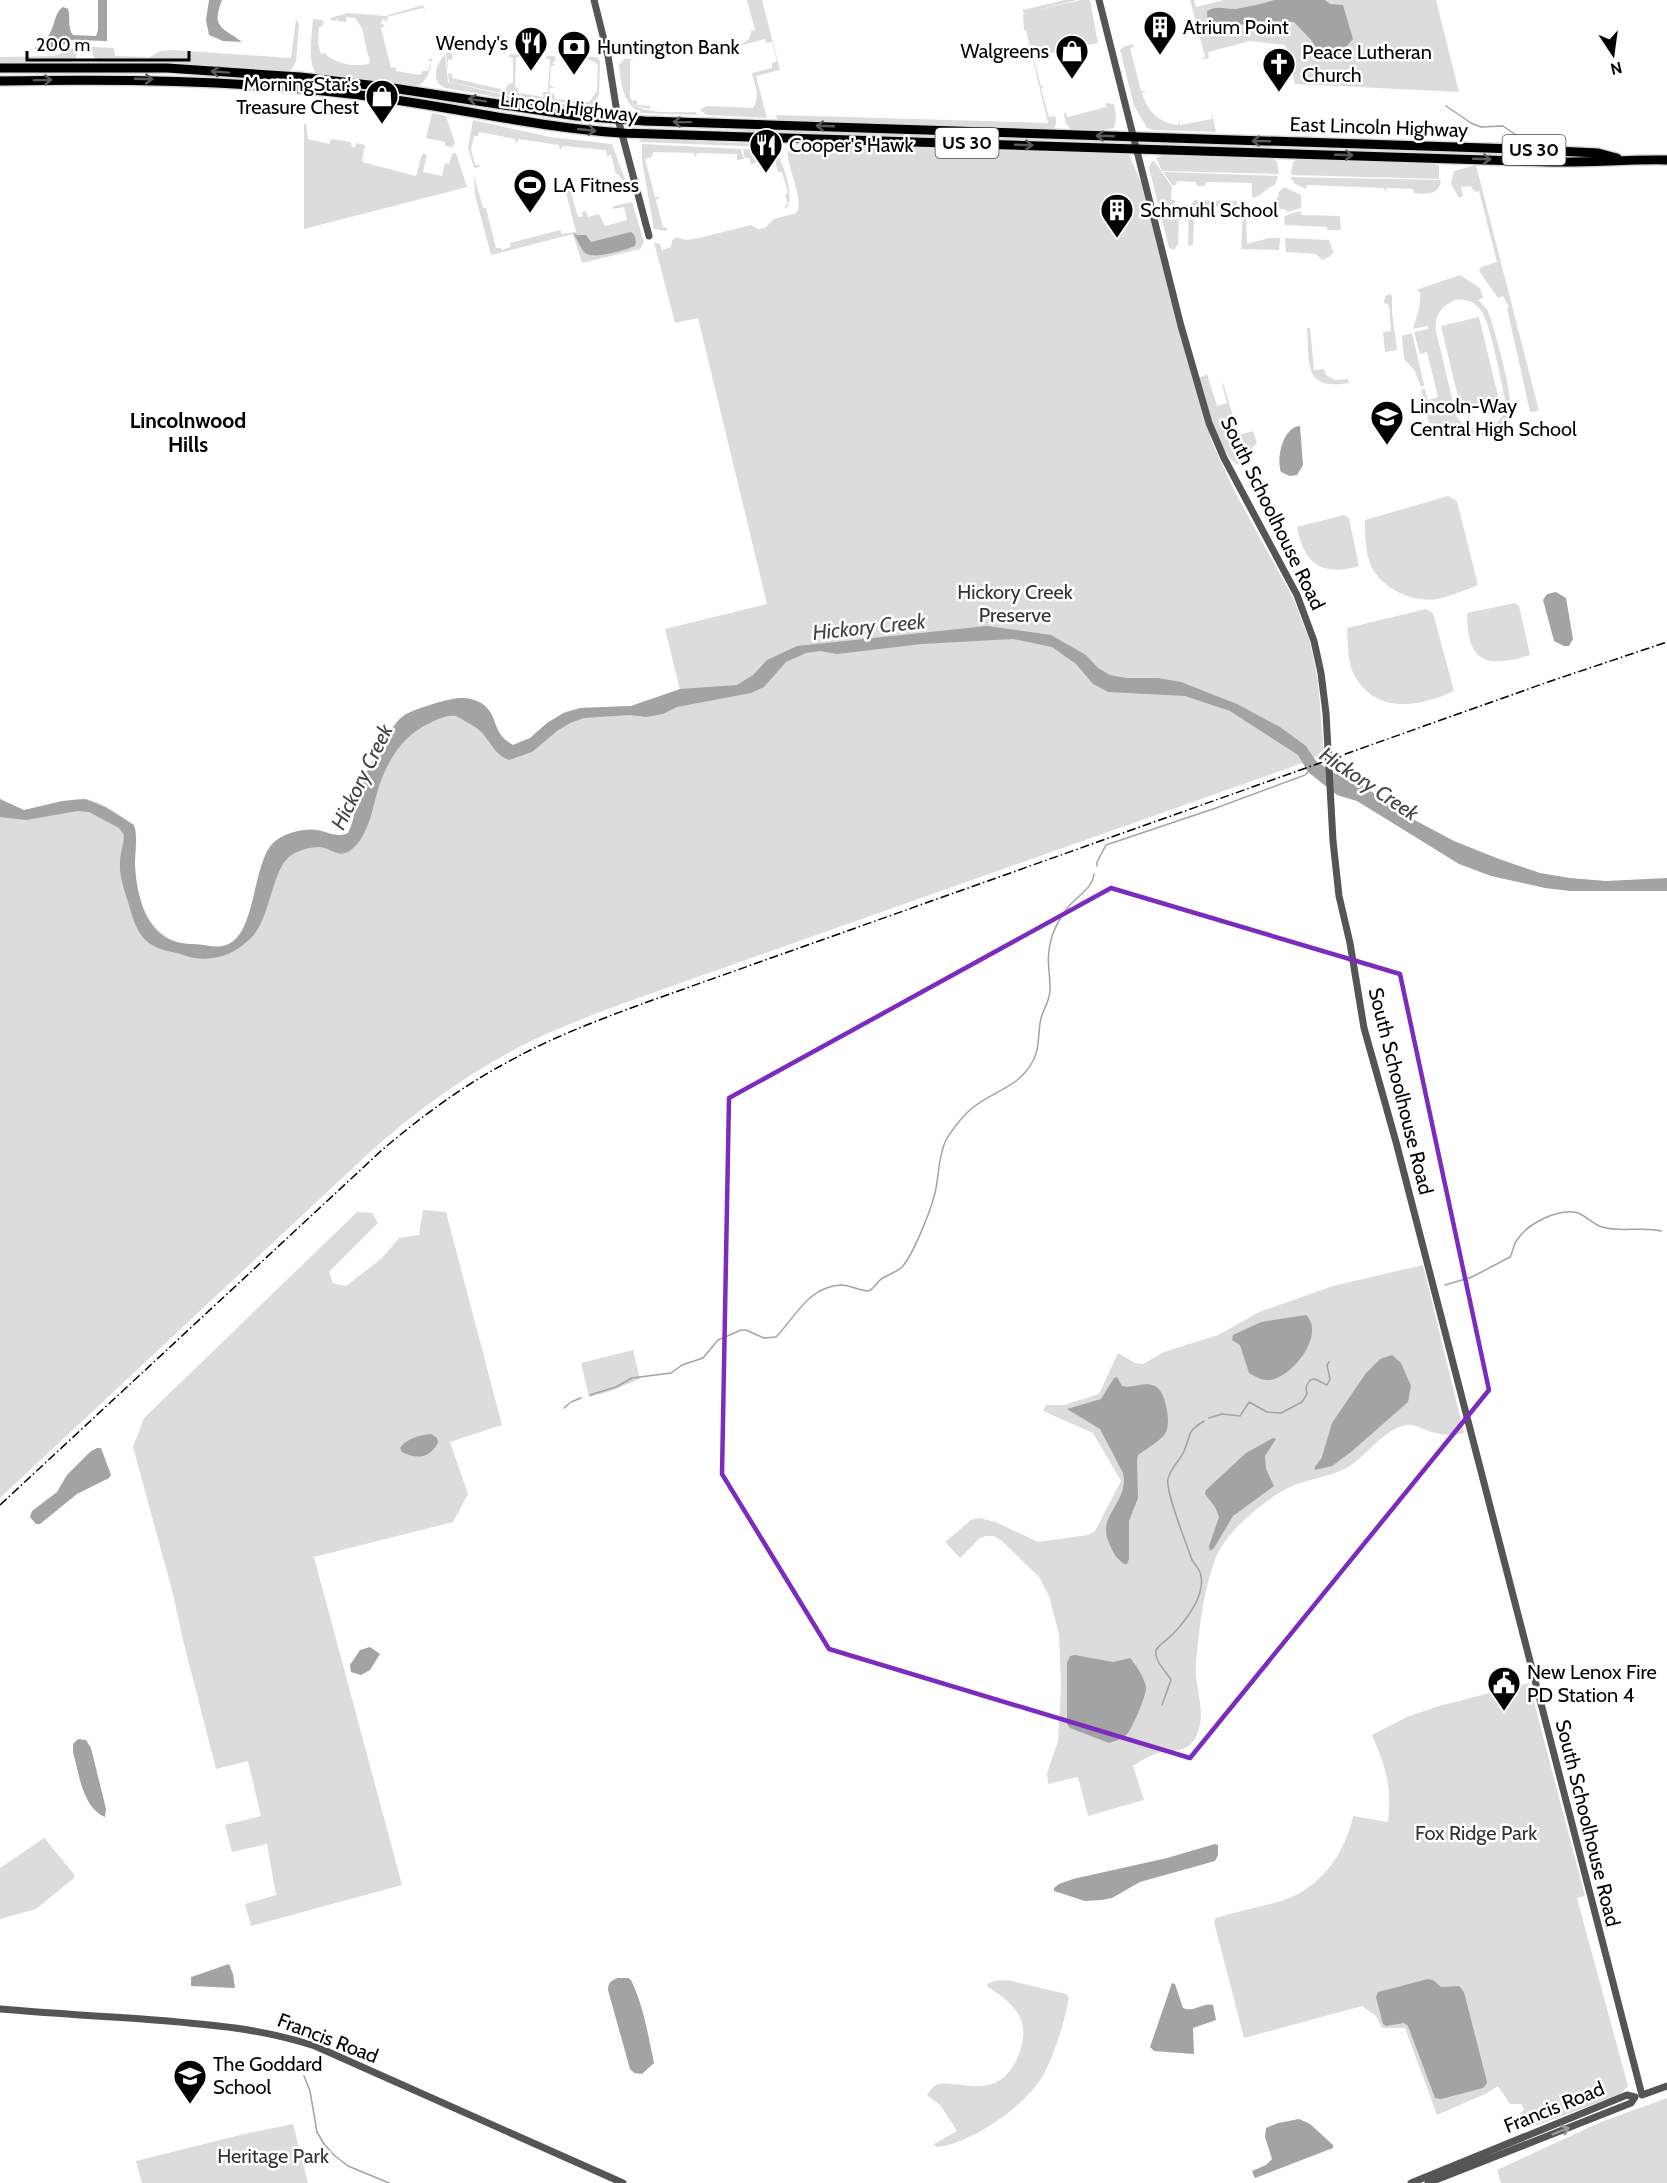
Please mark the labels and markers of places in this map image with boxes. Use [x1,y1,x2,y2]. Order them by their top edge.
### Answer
building icon: Atrium Point [1142,9,1178,56]
place label: Atrium Point [1183,15,1289,39]
restaurant icon: Wendy's [513,25,549,72]
bank icon: Huntington Bank [556,29,592,76]
place label: Wendy's [436,31,508,55]
shop icon: Walgreens [1054,33,1090,80]
place label: Huntington Bank [597,35,740,59]
place label: Walgreens [961,39,1049,63]
place label: Peace Lutheran Church [1302,40,1432,87]
church icon: Peace Lutheran Church [1261,46,1297,93]
place label: MorningStar's Treasure Chest [236,72,359,119]
shop icon: MorningStar's Treasure Chest [364,78,400,125]
restaurant icon: Cooper's Hawk [748,127,784,174]
place label: Cooper's Hawk [789,133,913,157]
sports icon: LA Fitness [512,167,548,214]
place label: LA Fitness [553,173,639,197]
building icon: Schmuhl School [1099,192,1135,239]
place label: Schmuhl School [1140,198,1278,222]
place label: Lincoln-Way Central High School [1410,394,1577,441]
school or university icon: Lincoln-Way Central High School [1369,399,1405,446]
place label: New Lenox Fire PD Station 4 [1527,1660,1657,1707]
public building icon: New Lenox Fire PD Station 4 [1486,1665,1522,1712]
place label: The Goddard School [213,2052,322,2099]
school or university icon: The Goddard School [172,2058,208,2105]

